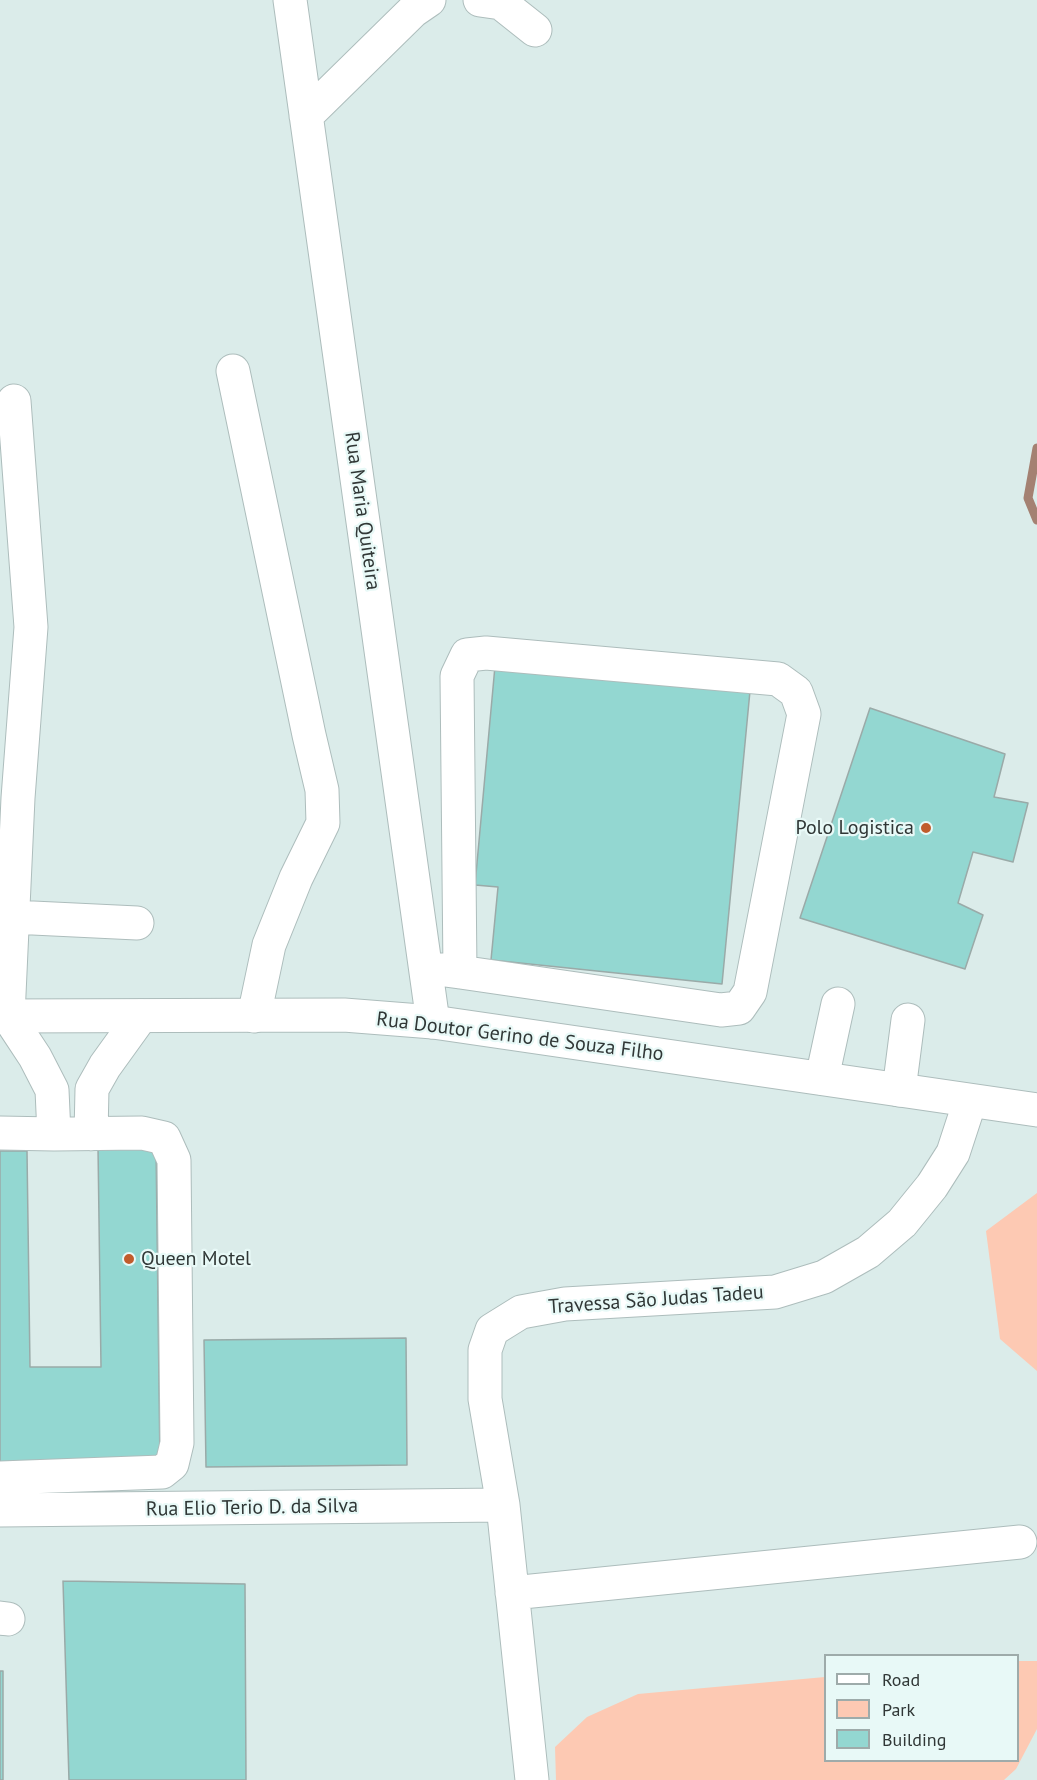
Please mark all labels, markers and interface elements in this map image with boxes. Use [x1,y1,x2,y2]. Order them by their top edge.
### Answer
street label: Rua Maria Quiteira [339,430,385,592]
place label: Polo Logistica [795,816,914,840]
marker: Polo Logistica [919,821,933,835]
street label: Rua Doutor Gerino de Souza Filho [375,1007,665,1067]
place label: Queen Motel [141,1247,251,1271]
marker: Queen Motel [122,1252,136,1266]
street label: Travessa São Judas Tadeu [548,1281,764,1319]
street label: Rua Elio Terio D. da Silva [146,1494,358,1522]
legend [824,1654,1019,1762]
text: Road [882,1668,920,1691]
text: Park [882,1698,915,1721]
text: Building [882,1728,946,1751]

